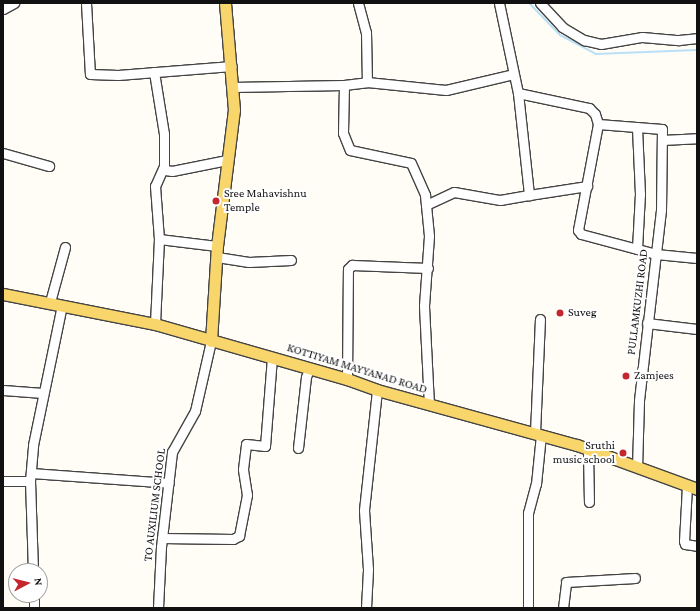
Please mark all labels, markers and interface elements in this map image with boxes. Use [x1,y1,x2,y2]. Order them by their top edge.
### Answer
place label: Sree Mahavishnu Temple [224,187,307,215]
marker: Sree Mahavishnu Temple [211,196,221,206]
street label: PULLAMKUZHI ROAD [624,248,652,356]
place label: Suveg [568,306,596,320]
marker: Suveg [555,308,565,318]
street label: KOTTIYAM MAYYANAD ROAD [285,341,429,397]
place label: Zamjees [634,369,674,383]
marker: Zamjees [621,371,631,381]
place label: Sruthi music school [553,439,615,467]
street label: TO AUXILIUM SCHOOL [141,448,169,562]
marker: Sruthi music school [618,448,628,458]
north arrow [8,563,48,603]
text: N [33,577,45,586]

